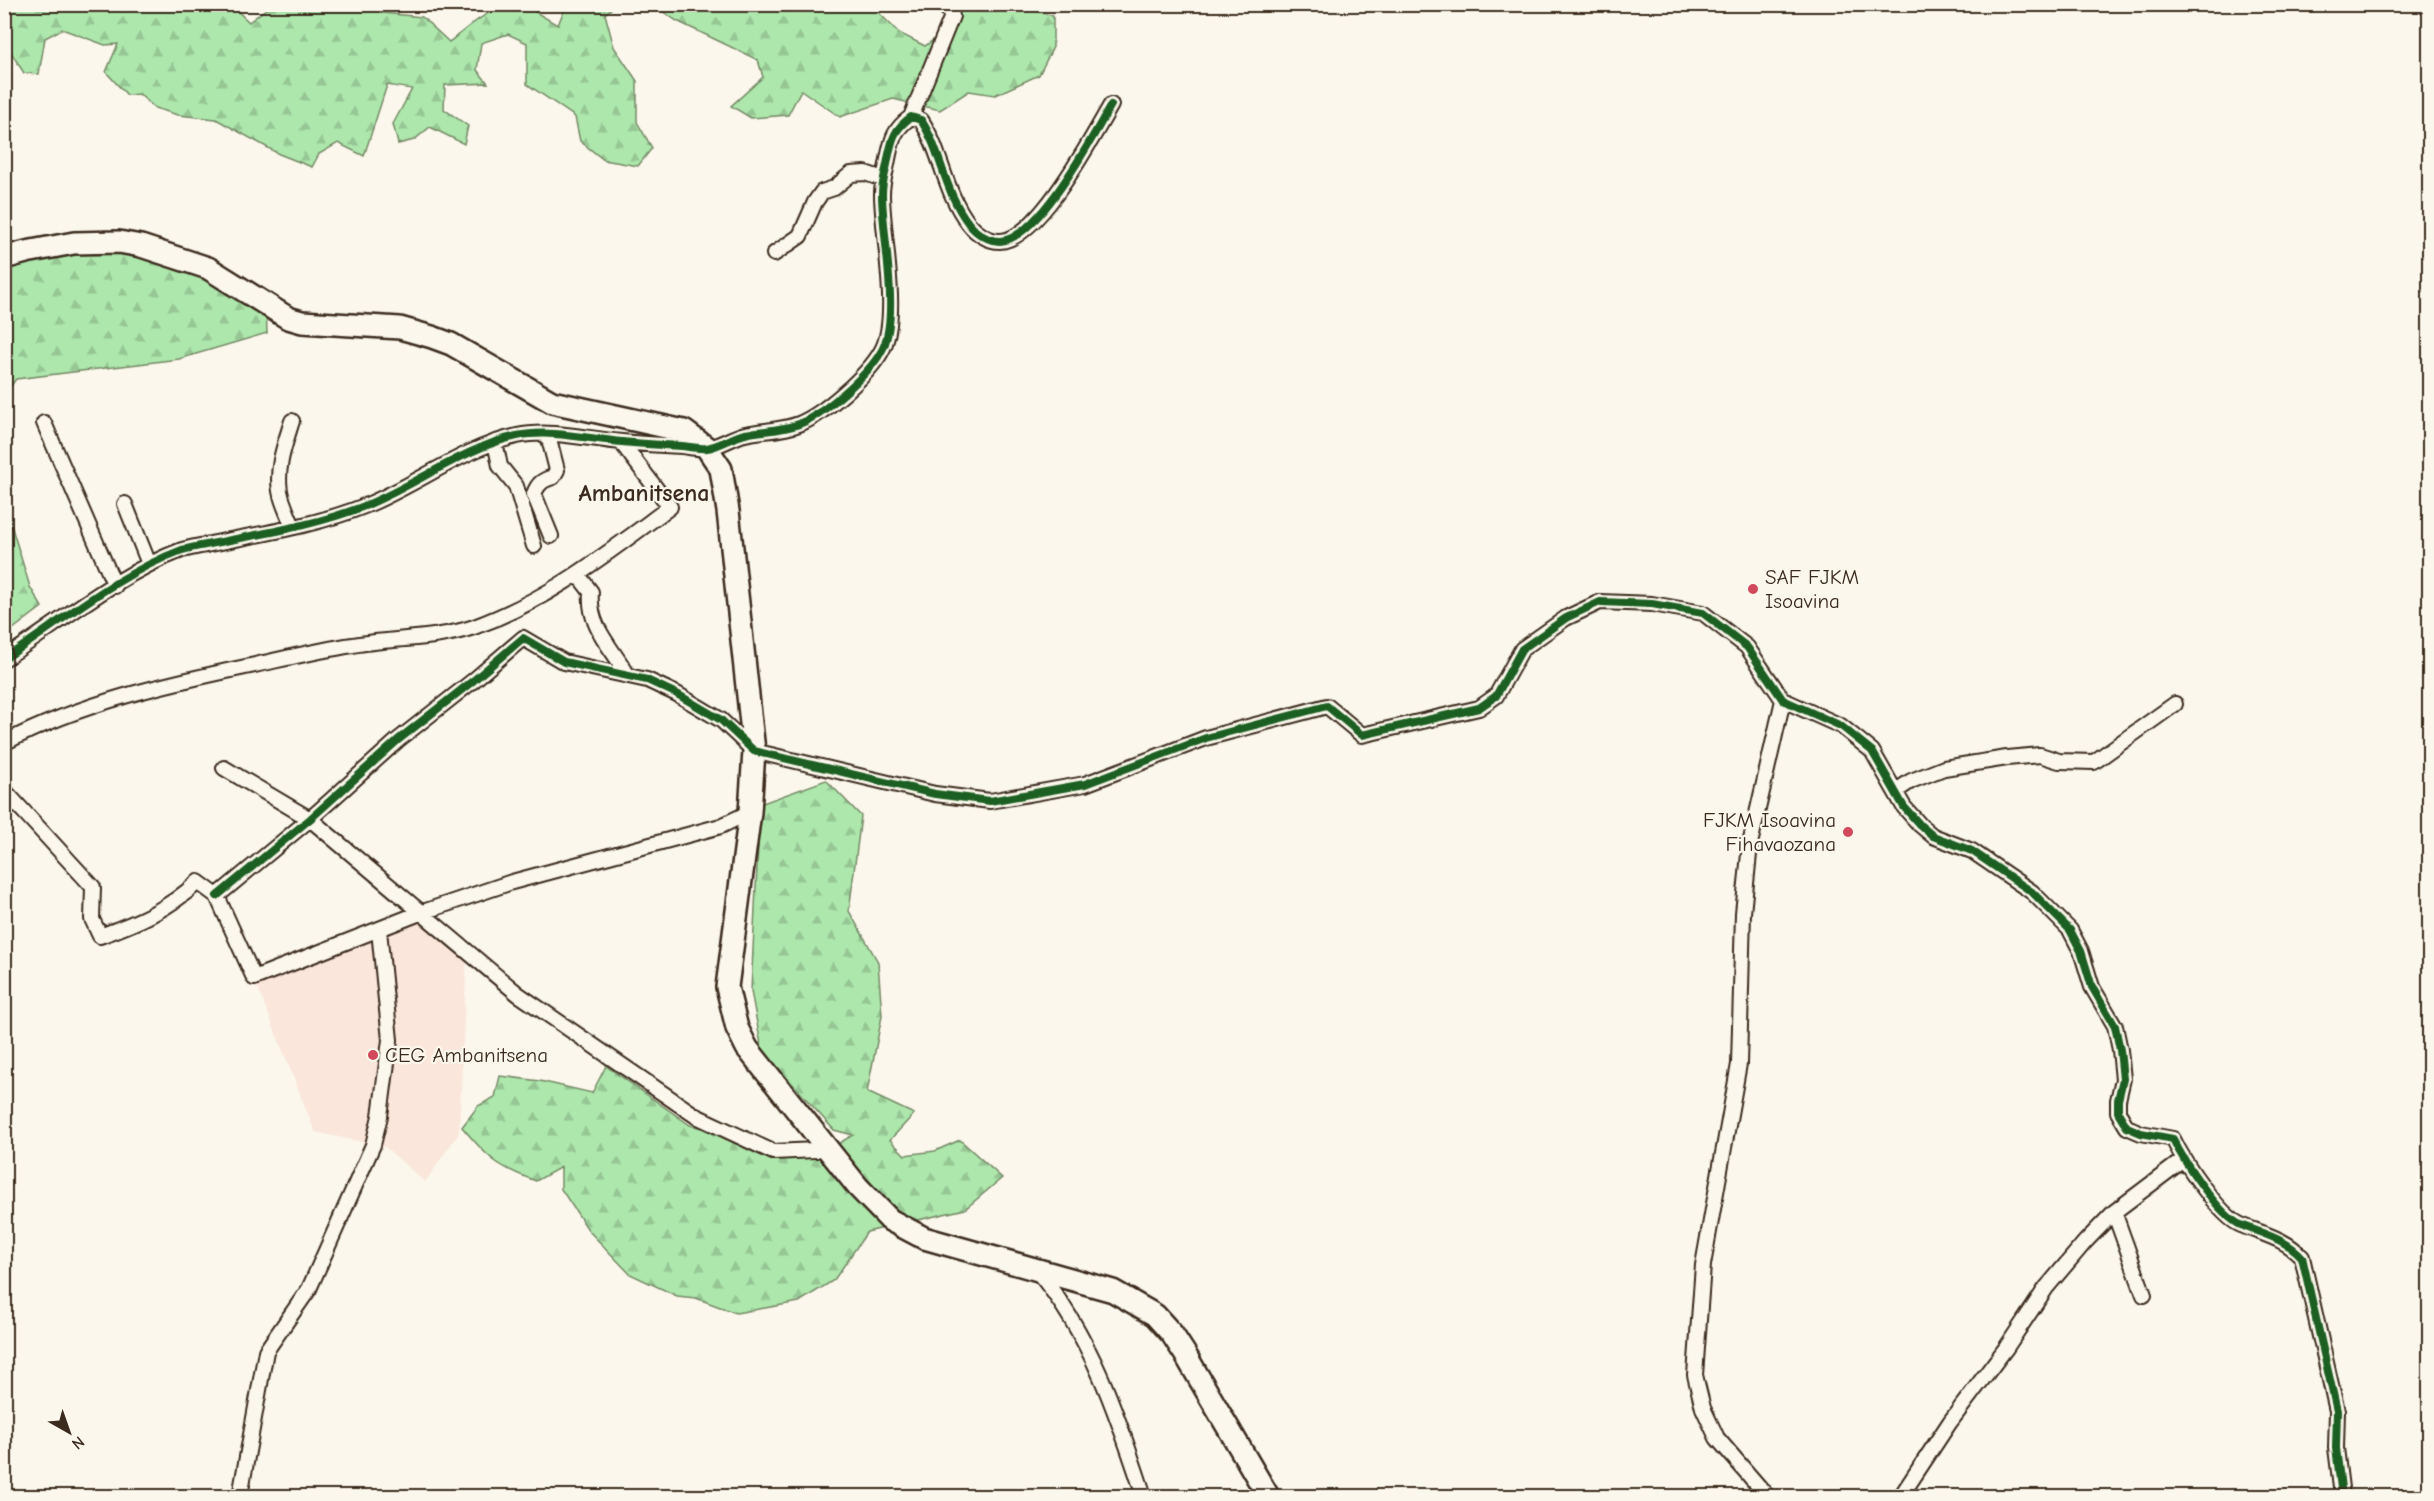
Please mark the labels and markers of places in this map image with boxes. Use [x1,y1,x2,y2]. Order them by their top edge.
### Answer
place label: SAF FJKM Isoavina [1765,565,1859,613]
marker: SAF FJKM Isoavina [1746,582,1760,596]
place label: FJKM Isoavina Fihavaozana [1703,808,1836,856]
marker: FJKM Isoavina Fihavaozana [1841,825,1855,839]
place label: CEG Ambanitsena [385,1043,548,1067]
marker: CEG Ambanitsena [366,1048,380,1062]

